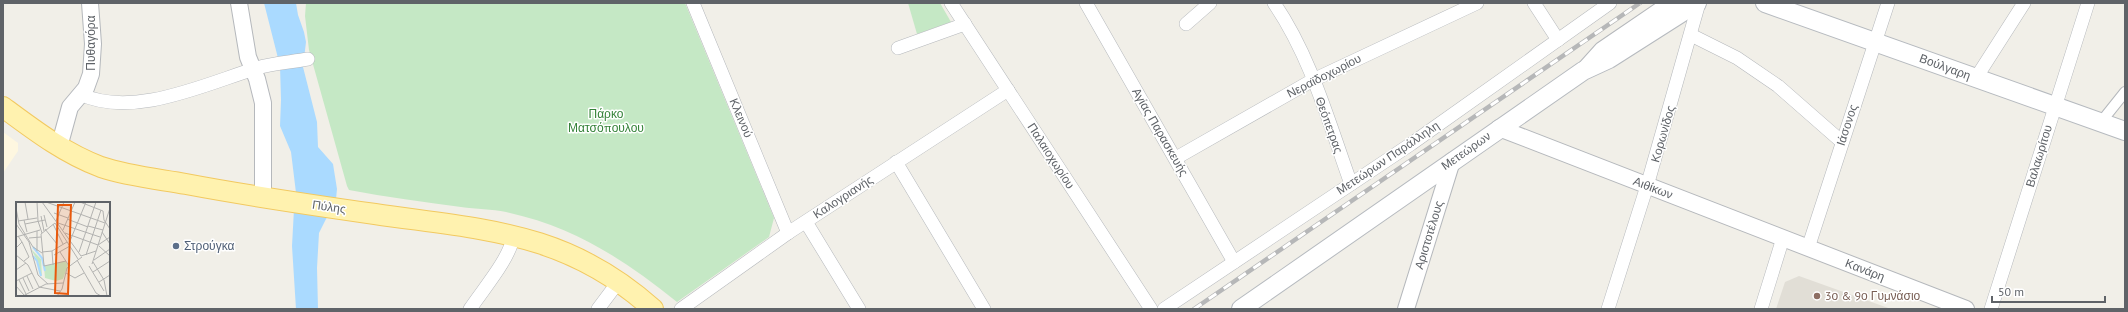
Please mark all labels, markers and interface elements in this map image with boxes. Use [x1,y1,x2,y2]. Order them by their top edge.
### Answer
street label: Πυθαγόρα [83,15,98,71]
street label: Νεραϊδοχωρίου [1284,50,1364,101]
street label: Βούλγαρη [1917,50,1973,83]
street label: Αγίας Παρασκευής [1129,85,1192,179]
street label: Θεόπετρας [1312,95,1347,155]
street label: Κλεινού [726,96,756,140]
street label: Ιάσονος [1833,102,1860,148]
street label: Κορωνίδος [1647,103,1678,164]
park label: Πάρκο Ματσόπουλου [568,106,644,135]
street label: Μετεώρων Παράλληλη [1333,118,1442,198]
street label: Παλαιοχωρίου [1025,120,1078,191]
street label: Βαλαωρίτου [2022,123,2055,189]
street label: Μετεώρων [1438,128,1493,173]
street label: Καλογριανής [810,172,876,221]
street label: Αιθίκων [1631,173,1675,202]
street label: Πύλης [311,197,347,216]
street label: Αριστοτέλους [1411,199,1446,271]
inset map [16,202,110,296]
place label: Στρούγκα [184,238,235,253]
marker: Στρούγκα [171,241,181,251]
street label: Κανάρη [1843,255,1887,284]
scale bar [1992,278,2105,304]
text: 50 m [1998,284,2024,299]
place label: 3ο & 9ο Γυμνάσιο [1825,288,1921,303]
marker: 3ο & 9ο Γυμνάσιο [1812,291,1822,301]

